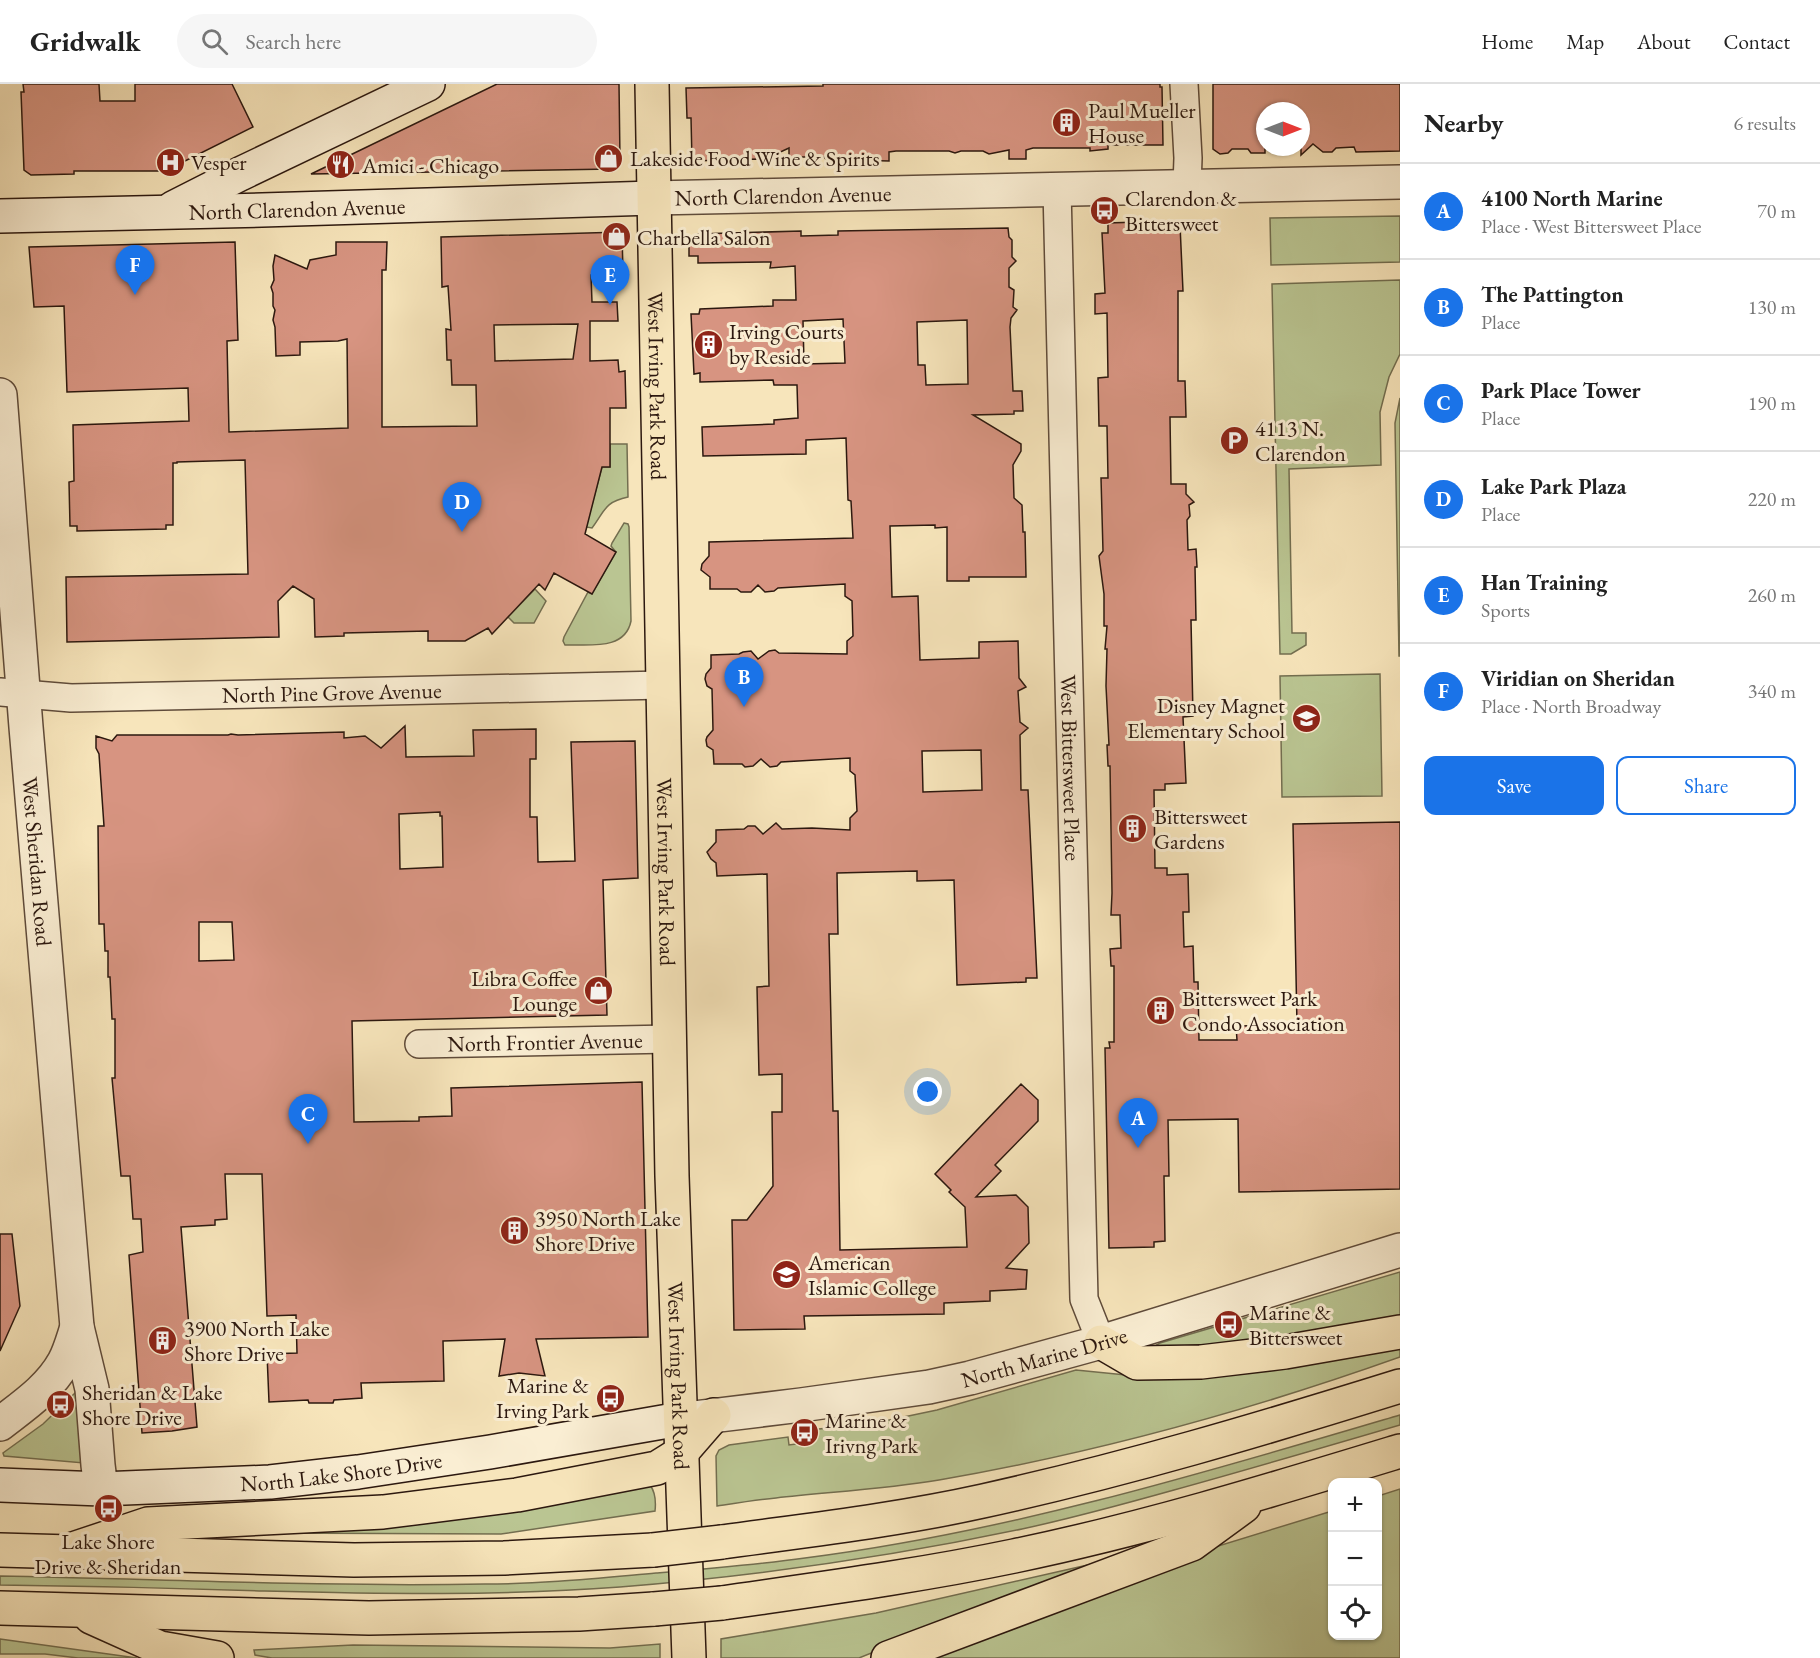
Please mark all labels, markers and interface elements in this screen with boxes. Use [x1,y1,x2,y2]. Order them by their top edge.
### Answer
search box [177,14,597,68]
text: Gridwalk [30,23,141,59]
icon: search [198,25,231,58]
text: Search here [246,27,341,56]
text: Home [1481,28,1533,55]
text: Map [1566,28,1604,55]
text: About [1637,28,1690,55]
text: Contact [1723,28,1790,55]
place label: Paul Mueller House [1088,96,1196,150]
north arrow [1256,102,1310,156]
text: Nearby [1424,106,1504,140]
building icon: Paul Mueller House [1051,107,1083,139]
text: 6 results [1733,110,1796,136]
shop icon: Lakeside Food Wine & Spirits [593,142,625,174]
place label: Lakeside Food Wine & Spirits [630,144,880,173]
hospital icon: Vesper [154,146,186,178]
place label: Vesper [191,148,247,177]
restaurant icon: Amici - Chicago [325,149,357,181]
place label: Amici - Chicago [361,151,499,180]
street label: North Clarendon Avenue [674,178,892,212]
place label: Clarendon & Bittersweet [1125,184,1237,238]
text: 4100 North Marine [1481,184,1663,213]
street label: North Clarendon Avenue [188,191,406,226]
bus stop icon: Clarendon & Bittersweet [1088,195,1120,227]
text: A [1436,198,1451,224]
text: 70 m [1757,198,1796,224]
text: Place · West Bittersweet Place [1481,213,1702,239]
shop icon: Charbella Salon [600,221,632,253]
place label: Charbella Salon [637,223,771,252]
pin: F [116,246,154,295]
pin: E [590,256,630,305]
text: The Pattington [1481,280,1624,309]
street label: West Irving Park Road [641,291,674,481]
text: B [1437,294,1450,320]
text: 130 m [1748,294,1796,320]
text: Place [1481,309,1520,335]
place label: Irving Courts by Reside [729,317,844,371]
building icon: Irving Courts by Reside [692,328,724,360]
text: Park Place Tower [1481,376,1641,405]
text: C [1436,390,1451,416]
text: 190 m [1748,390,1796,416]
text: Place [1481,405,1520,431]
place label: 4113 N. Clarendon [1255,414,1346,468]
parking icon: 4113 N. Clarendon [1218,425,1250,457]
text: Lake Park Plaza [1481,472,1626,501]
pin: D [442,482,482,532]
text: D [1436,486,1451,512]
text: 220 m [1748,486,1796,512]
text: Place [1481,501,1520,527]
text: Han Training [1481,568,1608,597]
text: E [1438,582,1449,608]
text: 260 m [1748,582,1796,608]
text: Sports [1481,597,1530,623]
pin: B [724,658,764,707]
text: Viridian on Sheridan [1481,664,1675,693]
street label: West Bittersweet Place [1054,674,1088,862]
street label: North Pine Grove Avenue [221,675,442,709]
text: F [1438,678,1449,704]
text: 340 m [1748,678,1796,704]
place label: Disney Magnet Elementary School [1127,691,1285,745]
text: Place · North Broadway [1481,693,1661,719]
school or university icon: Disney Magnet Elementary School [1290,702,1322,734]
button: Save [1424,756,1604,815]
button: Share [1616,756,1796,815]
street label: West Sheridan Road [16,776,59,948]
street label: West Irving Park Road [650,777,683,967]
place label: Bittersweet Gardens [1154,802,1248,856]
building icon: Bittersweet Gardens [1117,813,1149,845]
place label: Libra Coffee Lounge [471,964,577,1018]
shop icon: Libra Coffee Lounge [582,975,614,1007]
place label: Bittersweet Park Condo Association [1182,984,1345,1038]
building icon: Bittersweet Park Condo Association [1145,995,1177,1027]
street label: North Frontier Avenue [447,1025,643,1058]
your location [913,1077,942,1106]
pin: C [288,1094,328,1144]
pin: A [1118,1098,1158,1148]
place label: 3950 North Lake Shore Drive [535,1204,681,1258]
building icon: 3950 North Lake Shore Drive [498,1215,530,1247]
place label: American Islamic College [807,1248,936,1302]
school or university icon: American Islamic College [771,1259,803,1291]
street label: West Irving Park Road [661,1281,697,1471]
place label: Marine & Bittersweet [1249,1298,1343,1352]
bus stop icon: Marine & Bittersweet [1212,1309,1244,1341]
place label: 3900 North Lake Shore Drive [184,1314,330,1368]
street label: North Marine Drive [958,1320,1131,1394]
building icon: 3900 North Lake Shore Drive [147,1325,179,1357]
place label: Marine & Irving Park [496,1371,590,1425]
place label: Sheridan & Lake Shore Drive [82,1378,223,1432]
bus stop icon: Marine & Irving Park [594,1382,626,1414]
bus stop icon: Sheridan & Lake Shore Drive [45,1389,77,1421]
place label: Marine & Irivng Park [825,1406,919,1460]
bus stop icon: Marine & Irivng Park [788,1417,820,1449]
street label: North Lake Shore Drive [240,1445,444,1498]
map controls [1328,1478,1382,1640]
button: + [1328,1478,1382,1532]
bus stop icon: Lake Shore Drive & Sheridan [92,1493,124,1525]
place label: Lake Shore Drive & Sheridan [35,1527,182,1581]
button: − [1328,1532,1382,1586]
button: locate [1328,1586,1382,1640]

